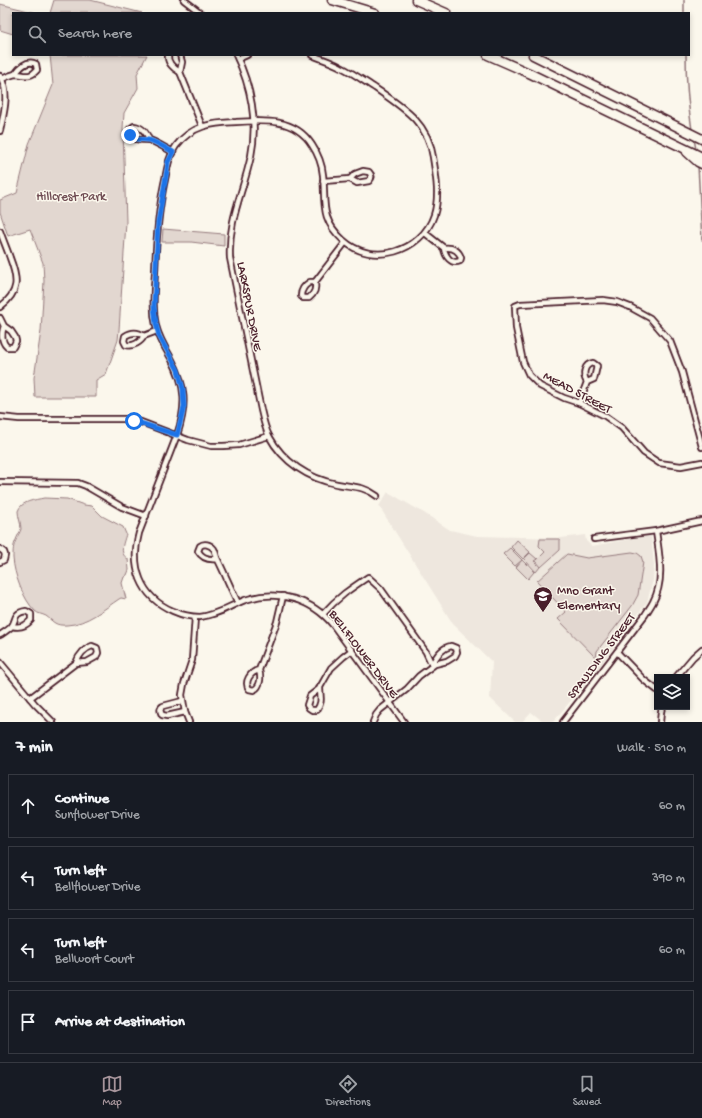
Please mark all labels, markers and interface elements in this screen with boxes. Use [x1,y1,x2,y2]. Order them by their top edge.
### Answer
search box [12,12,690,56]
icon: search [26,23,48,45]
text: Search here [58,25,132,43]
route end [121,126,139,144]
park label: Hillcrest Park [36,190,107,205]
street label: LARKSPUR DRIVE [233,261,265,353]
street label: MEAD STREET [540,369,615,418]
route start [125,412,143,430]
place label: Mno Grant Elementary [557,584,621,614]
school or university icon: Mno Grant Elementary [532,585,554,613]
street label: BELLFLOWER DRIVE [324,607,402,702]
street label: SPAULDING STREET [565,610,640,702]
map controls [654,674,690,710]
button: layers [654,674,690,710]
text: 7 min [16,738,53,758]
text: Walk · 510 m [617,741,686,756]
text: Continue [55,790,109,808]
icon: ahead [17,795,39,817]
text: 60 m [659,799,685,814]
text: Sunflower Drive [55,808,140,823]
text: Turn left [55,862,106,880]
icon: left [17,867,39,889]
text: 390 m [652,871,685,886]
text: Bellflower Drive [55,880,140,895]
text: Turn left [55,934,106,952]
icon: left [17,939,39,961]
text: 60 m [659,943,685,958]
text: Bellwort Court [55,952,134,967]
icon: arrive [17,1011,39,1033]
text: Arrive at destination [55,1013,185,1031]
tab: Map [101,1073,123,1109]
tab: Directions [326,1073,370,1109]
tab: Saved [573,1073,601,1109]

